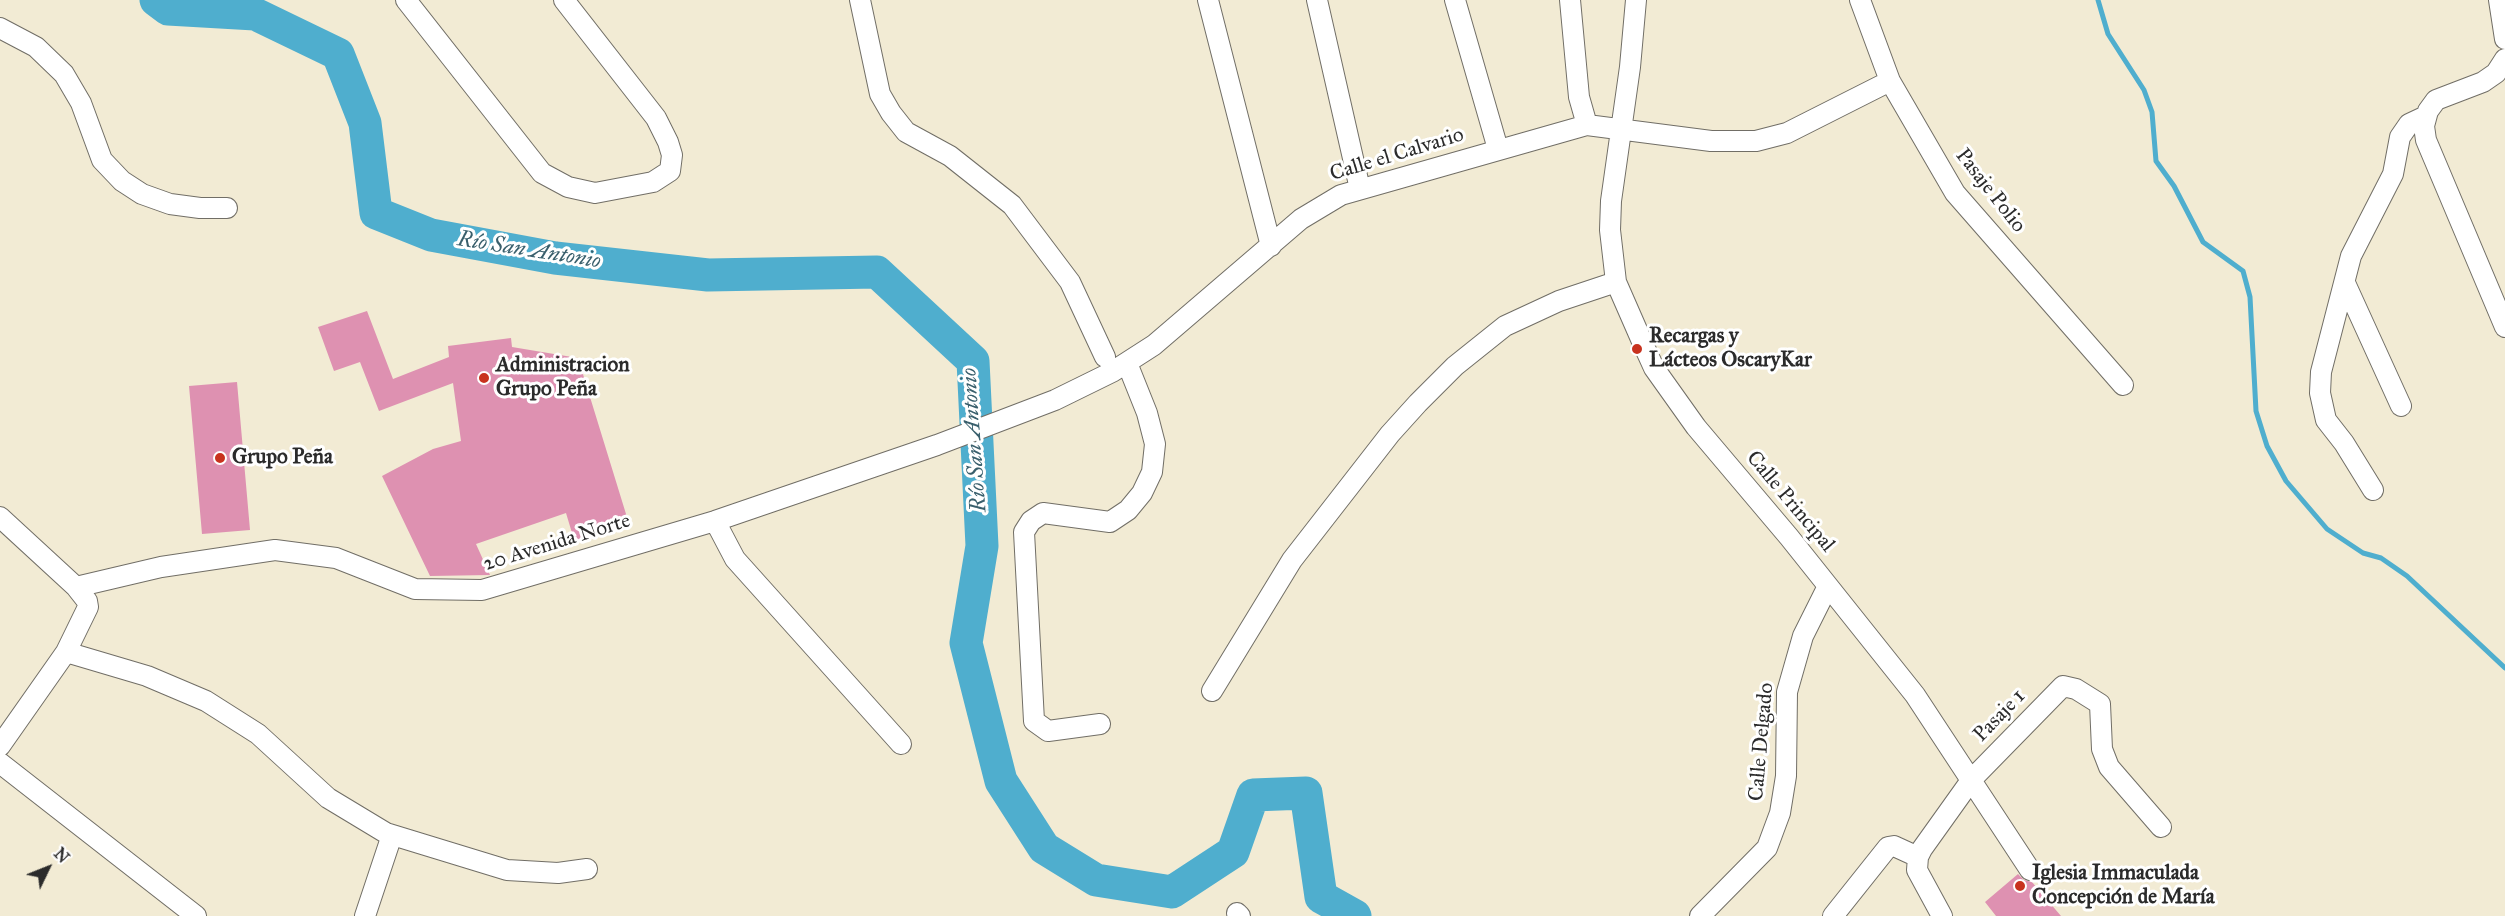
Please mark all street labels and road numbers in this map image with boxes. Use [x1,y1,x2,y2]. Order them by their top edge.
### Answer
street label: Calle el Calvario [1327,123,1467,187]
street label: Pasaje Polio [1949,144,2031,238]
street label: Calle Principal [1740,446,1840,558]
street label: 20 Avenida Norte [481,509,633,577]
street label: Calle Delgado [1744,682,1780,802]
street label: Pasaje 1 [1969,684,2031,748]

